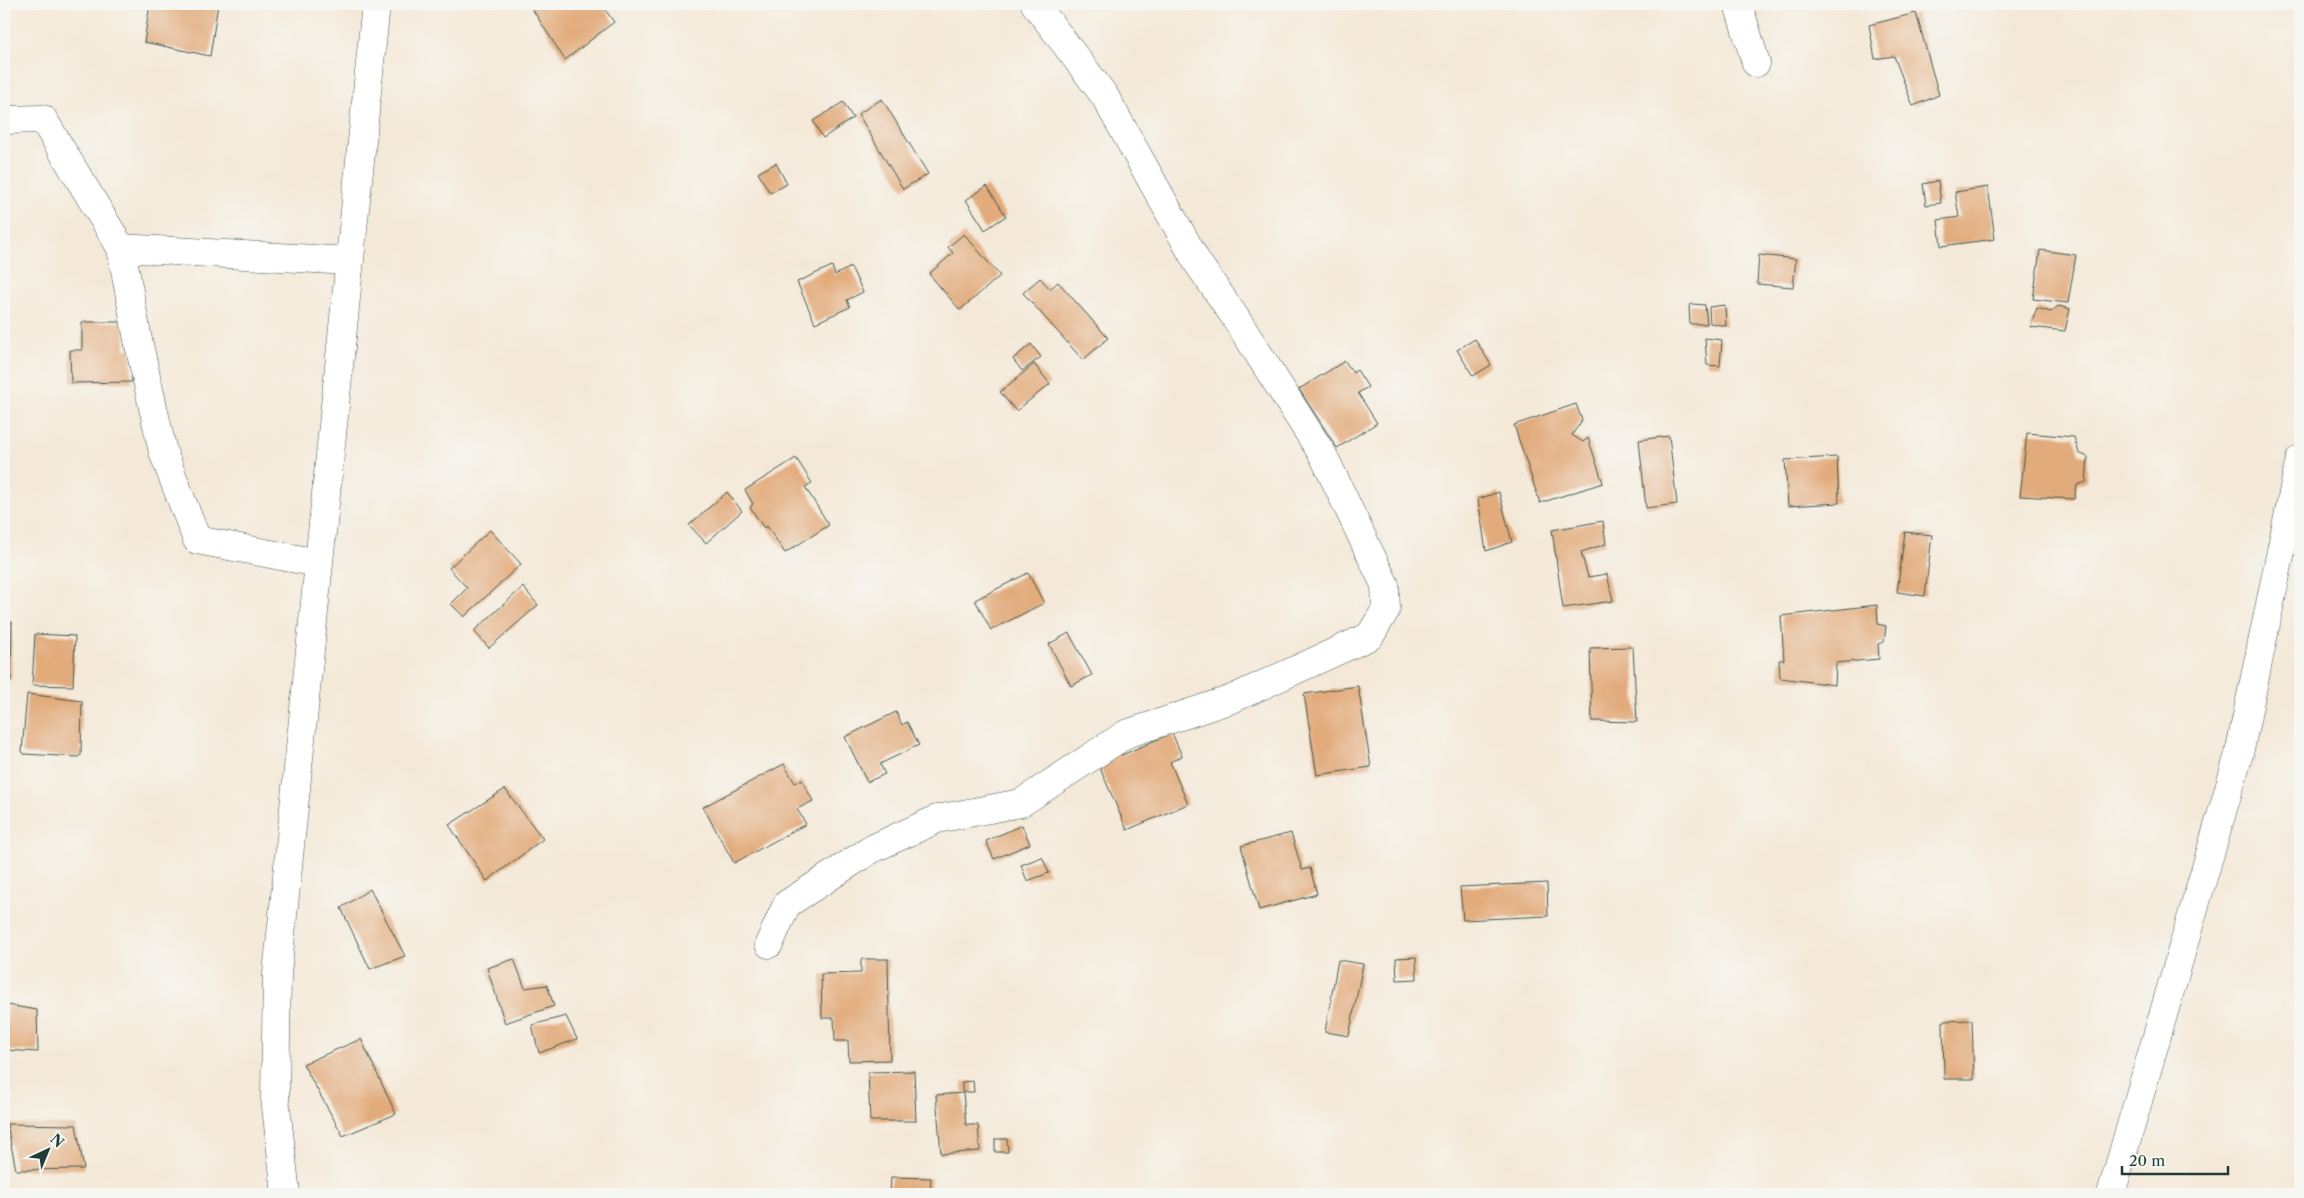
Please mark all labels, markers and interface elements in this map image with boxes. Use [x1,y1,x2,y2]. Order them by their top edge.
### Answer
north arrow [22,1126,72,1176]
text: N [46,1130,68,1151]
scale bar [2122,1143,2228,1175]
text: 20 m [2129,1151,2165,1170]

